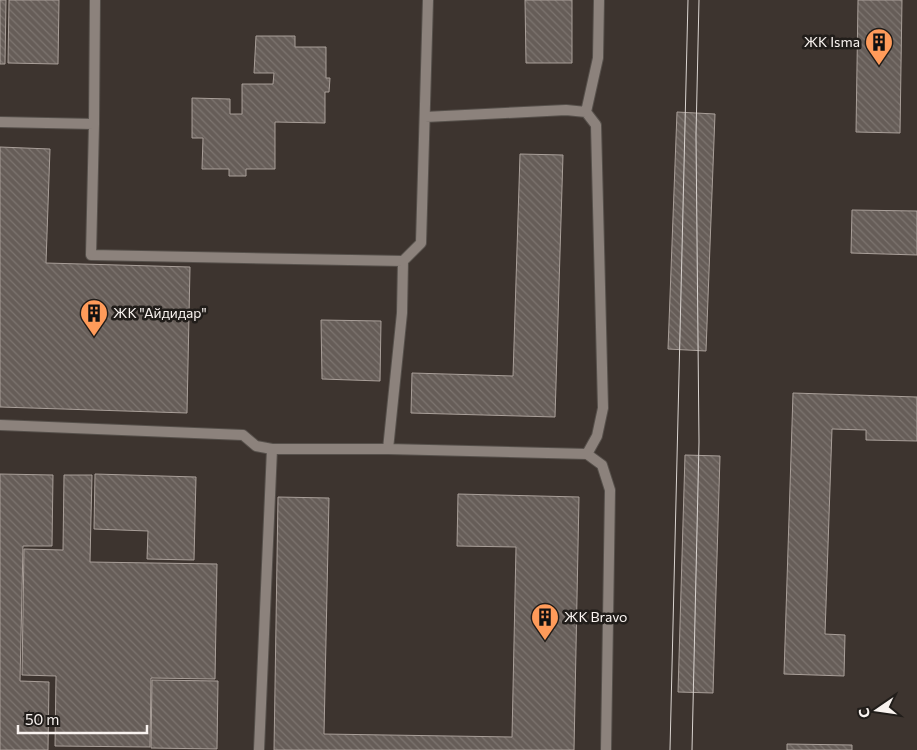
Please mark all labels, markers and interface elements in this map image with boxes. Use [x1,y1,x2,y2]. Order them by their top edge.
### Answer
building icon: ЖК Isma [864,27,894,66]
place label: ЖК Isma [804,33,860,50]
building icon: ЖК "Айдидар" [79,298,109,337]
place label: ЖК "Айдидар" [113,304,207,321]
building icon: ЖК Bravo [530,602,560,641]
place label: ЖК Bravo [564,608,627,625]
north arrow [852,685,902,735]
scale bar [18,702,146,734]
text: С [854,706,873,720]
text: 50 m [25,710,59,728]

